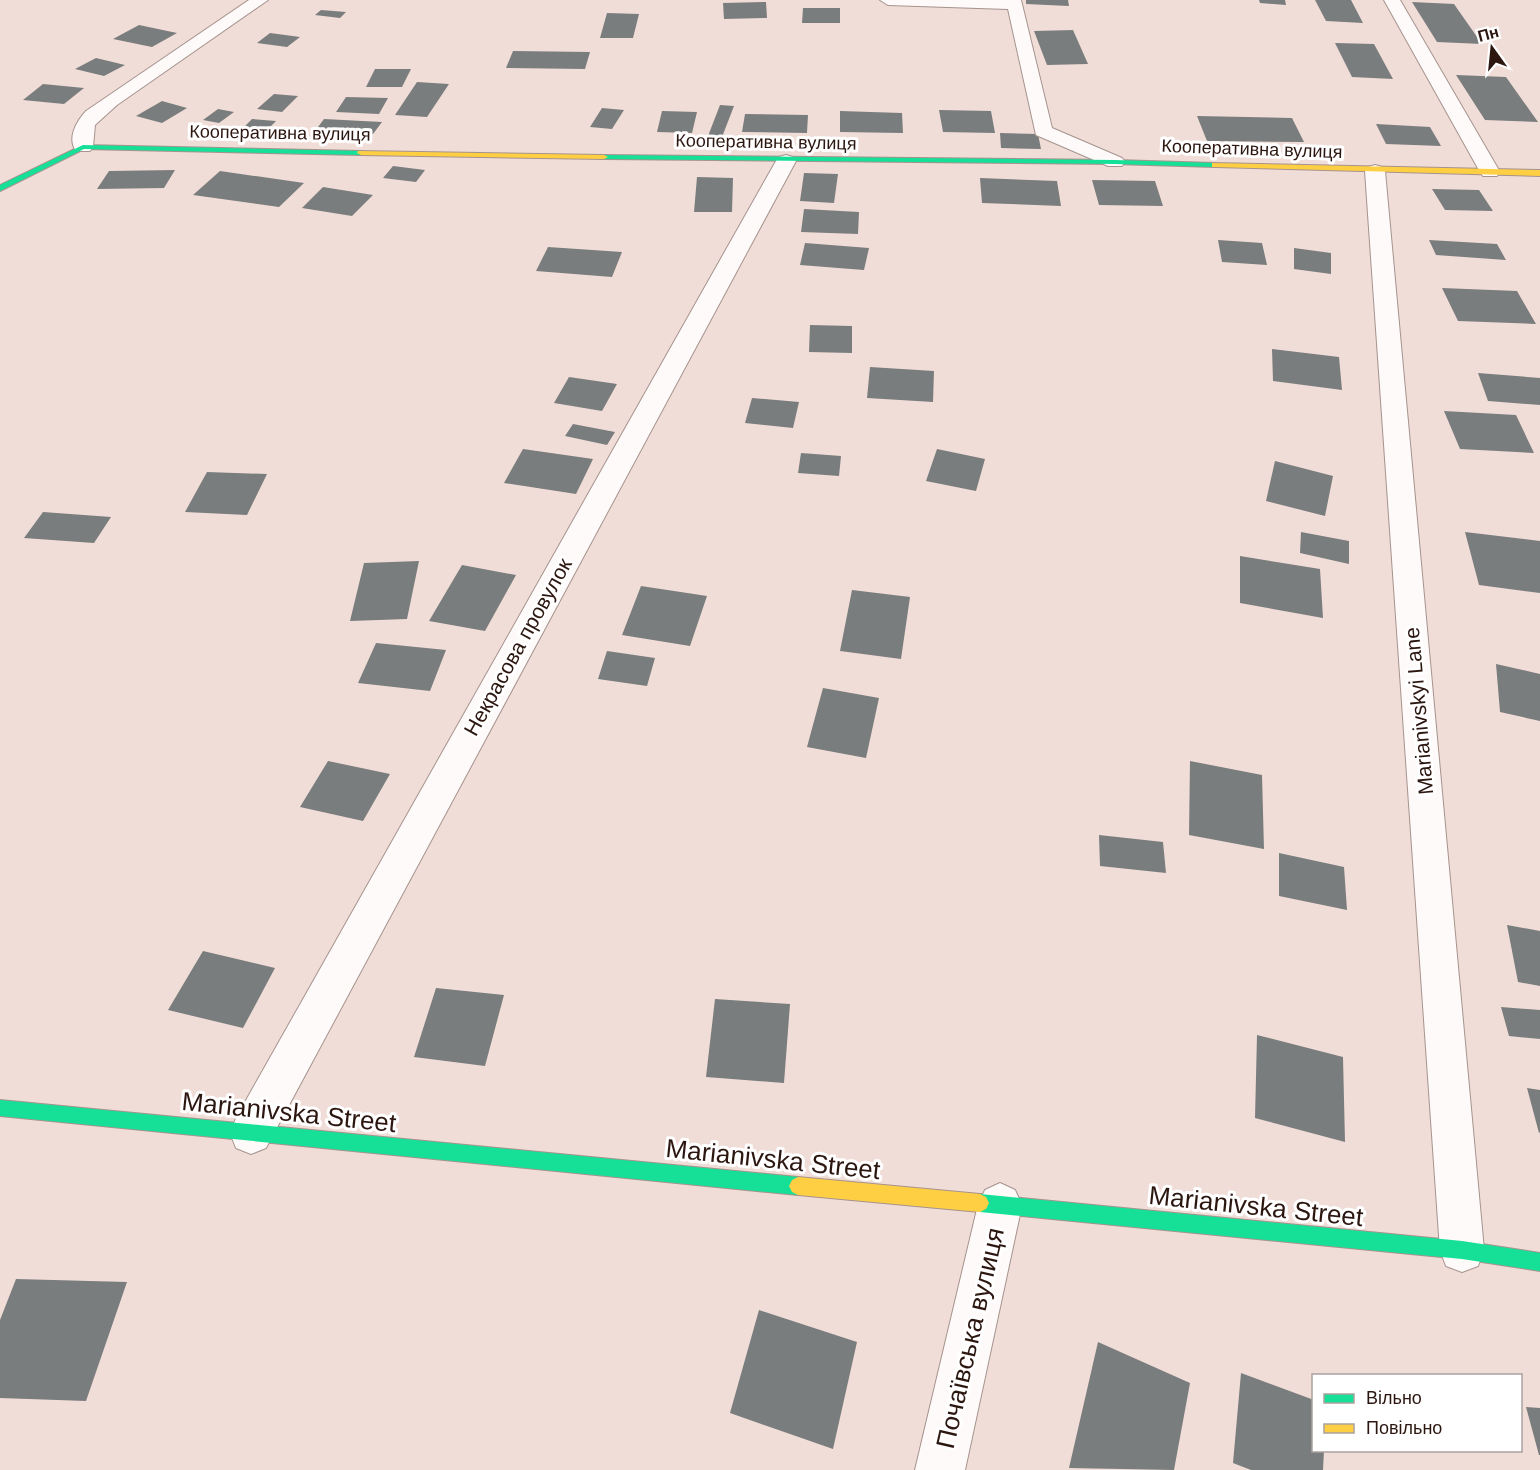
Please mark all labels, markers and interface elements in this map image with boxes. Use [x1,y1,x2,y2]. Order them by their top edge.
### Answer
north arrow [1462,18,1522,78]
text: Пн [1476,23,1501,45]
street label: Кооперативна вулиця [189,121,371,145]
street label: Кооперативна вулиця [675,130,857,154]
street label: Кооперативна вулиця [1161,136,1343,162]
street label: Некрасова провулок [459,553,576,739]
street label: Marianivskyi Lane [1400,626,1437,796]
street label: Marianivska Street [180,1086,398,1138]
street label: Marianivska Street [664,1133,882,1185]
street label: Marianivska Street [1147,1180,1365,1232]
street label: Почаївська вулиця [930,1225,1010,1451]
legend [1312,1374,1522,1452]
text: Вільно [1366,1388,1422,1408]
text: Повільно [1366,1418,1442,1438]

